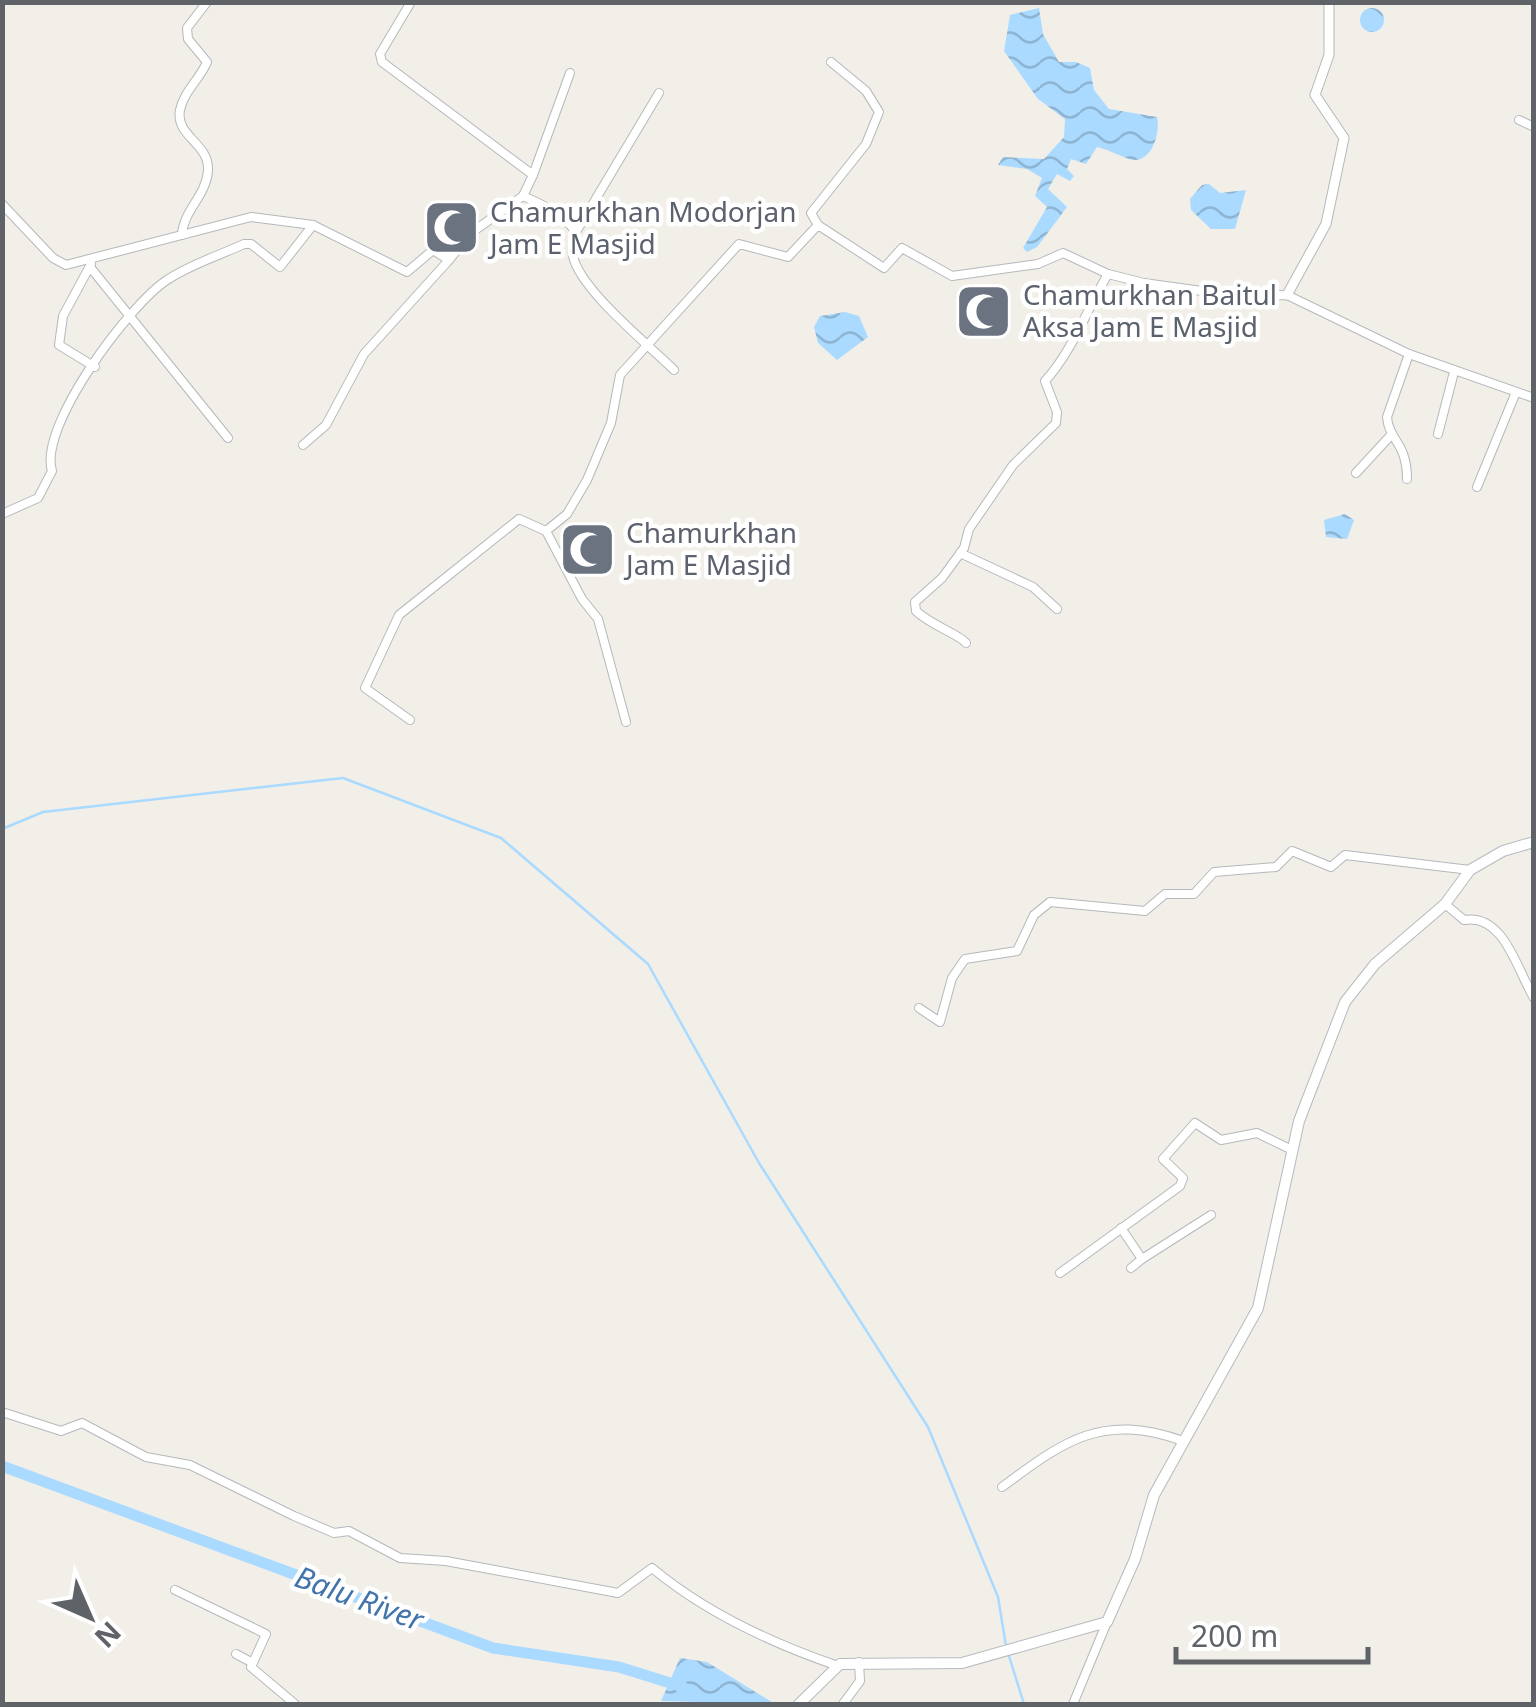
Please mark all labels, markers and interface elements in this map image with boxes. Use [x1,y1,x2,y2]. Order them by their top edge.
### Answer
place label: Chamurkhan Modorjan Jam E Masjid [487,192,797,262]
mosque icon: Chamurkhan Modorjan Jam E Masjid [421,198,481,258]
place label: Chamurkhan Baitul Aksa Jam E Masjid [1023,275,1277,345]
mosque icon: Chamurkhan Baitul Aksa Jam E Masjid [954,281,1014,341]
place label: Chamurkhan Jam E Masjid [623,513,797,583]
mosque icon: Chamurkhan Jam E Masjid [557,519,617,579]
water label: Balu River [290,1555,430,1640]
north arrow [40,1567,140,1667]
scale bar [1176,1602,1368,1664]
text: N [87,1614,130,1657]
text: 200 m [1191,1615,1278,1656]

